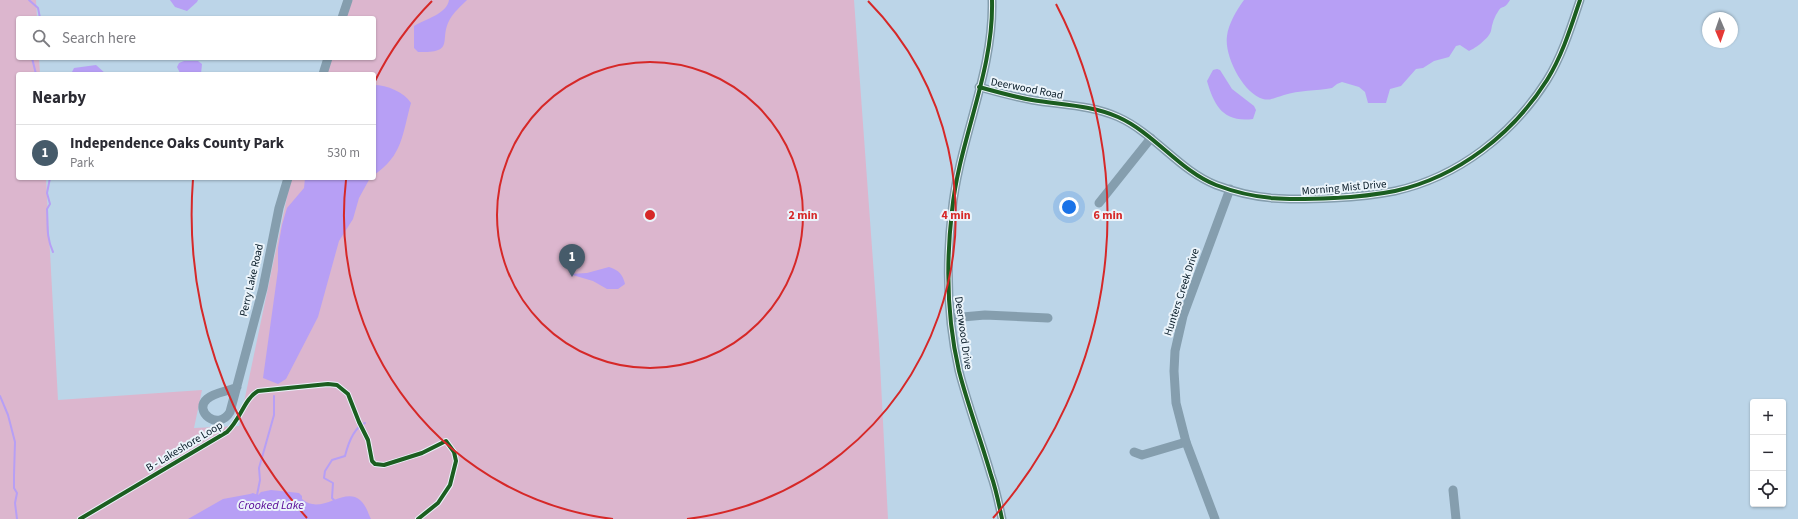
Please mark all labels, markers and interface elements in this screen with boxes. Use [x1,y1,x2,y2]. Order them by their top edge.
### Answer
north arrow [1702,12,1738,48]
search box [16,16,376,60]
icon: search [30,27,52,49]
text: Search here [62,28,136,49]
street label: Deerwood Road [989,74,1064,103]
text: Nearby [32,86,86,110]
text: Independence Oaks County Park [70,133,284,154]
text: 1 [42,144,48,162]
text: 530 m [327,144,360,162]
text: Park [70,154,94,172]
street label: Morning Mist Drive [1301,176,1388,199]
your location [1059,197,1079,217]
text: 2 min [788,207,818,224]
text: 4 min [941,207,971,224]
text: 6 min [1093,207,1123,224]
centre of rings [643,208,657,222]
street label: Perry Lake Road [236,242,267,318]
pin: 1 [559,244,585,277]
street label: Hunters Creek Drive [1160,246,1203,338]
street label: Deerwood Drive [951,296,976,371]
map controls [1750,399,1786,507]
button: + [1750,399,1786,435]
street label: B - Lakeshore Loop [143,418,225,475]
button: − [1750,435,1786,471]
button: locate [1750,471,1786,507]
water label: Crooked Lake [238,497,304,514]

